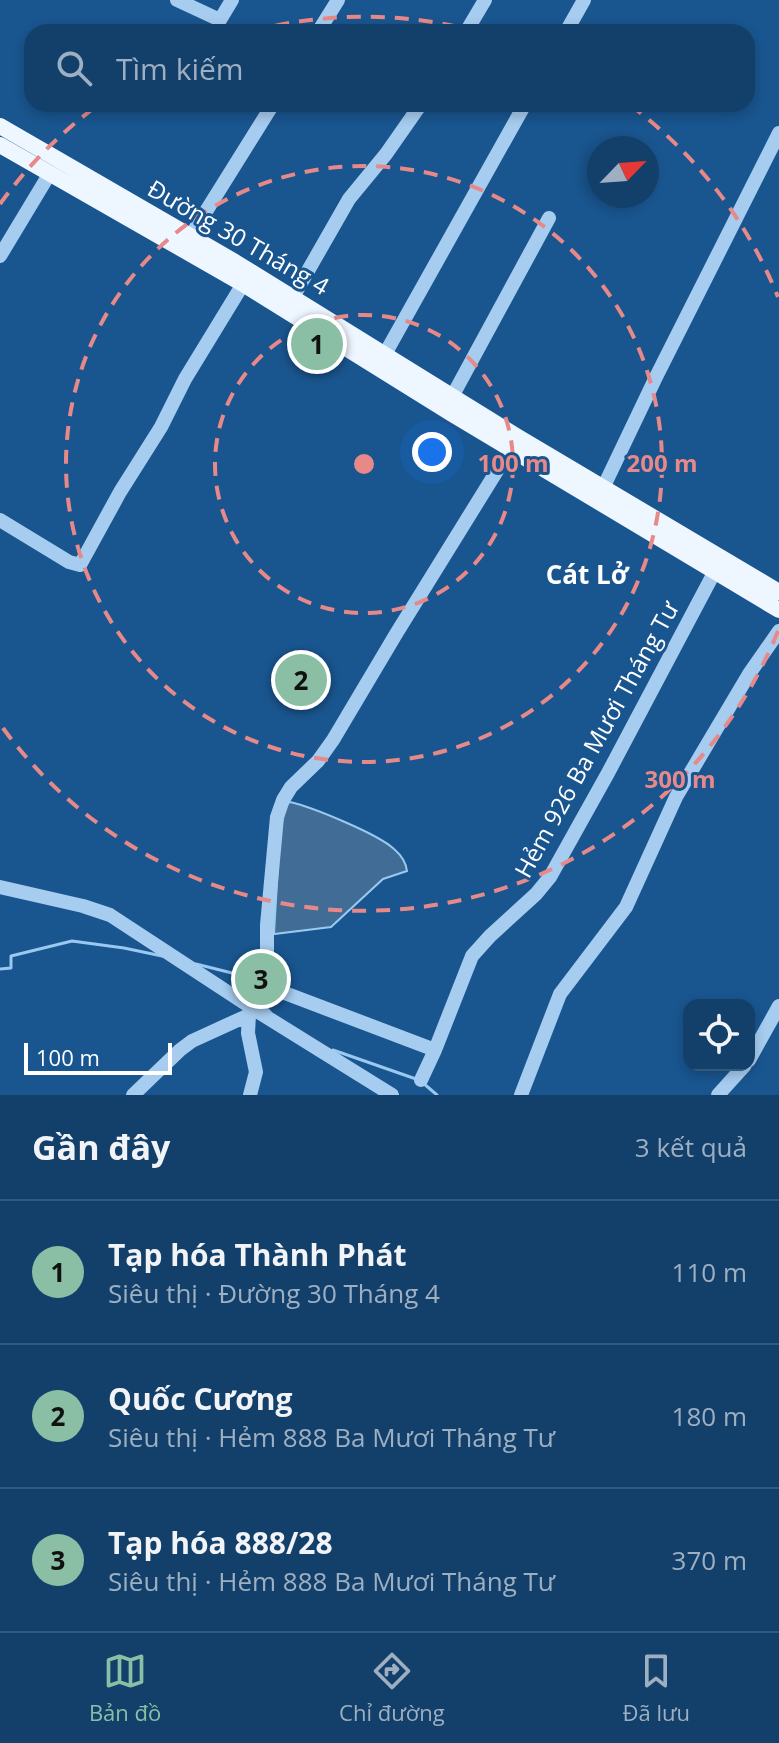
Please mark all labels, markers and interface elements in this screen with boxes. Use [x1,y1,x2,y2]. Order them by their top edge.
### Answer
search box [24,24,755,112]
icon: search [52,46,96,90]
text: Tìm kiếm [116,48,244,89]
north arrow [587,136,659,208]
street label: Đường 30 Tháng 4 [142,171,336,302]
pin: 1 [291,314,343,374]
your location [412,432,452,472]
text: 100 m [478,446,548,479]
text: 200 m [627,446,697,479]
centre of rings [350,450,378,478]
district label: Cát Lở [546,556,630,592]
street label: Hẻm 926 Ba Mươi Tháng Tư [506,594,686,883]
pin: 2 [275,650,327,710]
text: 300 m [645,762,715,795]
pin: 3 [235,949,287,1009]
map controls [683,999,755,1071]
button: locate [683,999,755,1071]
scale bar [24,1039,172,1075]
text: 100 m [36,1042,100,1072]
text: Gần đây [32,1124,170,1170]
text: 3 kết quả [635,1129,747,1165]
text: Tạp hóa Thành Phát [108,1234,407,1275]
text: 1 [51,1254,65,1290]
text: 110 m [672,1254,747,1290]
text: Siêu thị · Đường 30 Tháng 4 [108,1275,440,1311]
text: Quốc Cương [108,1378,292,1419]
text: 2 [51,1398,65,1434]
text: 180 m [672,1398,747,1434]
text: Siêu thị · Hẻm 888 Ba Mươi Tháng Tư [108,1419,555,1455]
text: Tạp hóa 888/28 [108,1522,333,1563]
text: 3 [51,1542,65,1578]
text: 370 m [672,1542,747,1578]
text: Siêu thị · Hẻm 888 Ba Mươi Tháng Tư [108,1563,555,1599]
tab: Bản đồ [89,1649,161,1727]
tab: Chỉ đường [339,1649,445,1727]
tab: Đã lưu [623,1649,690,1727]

